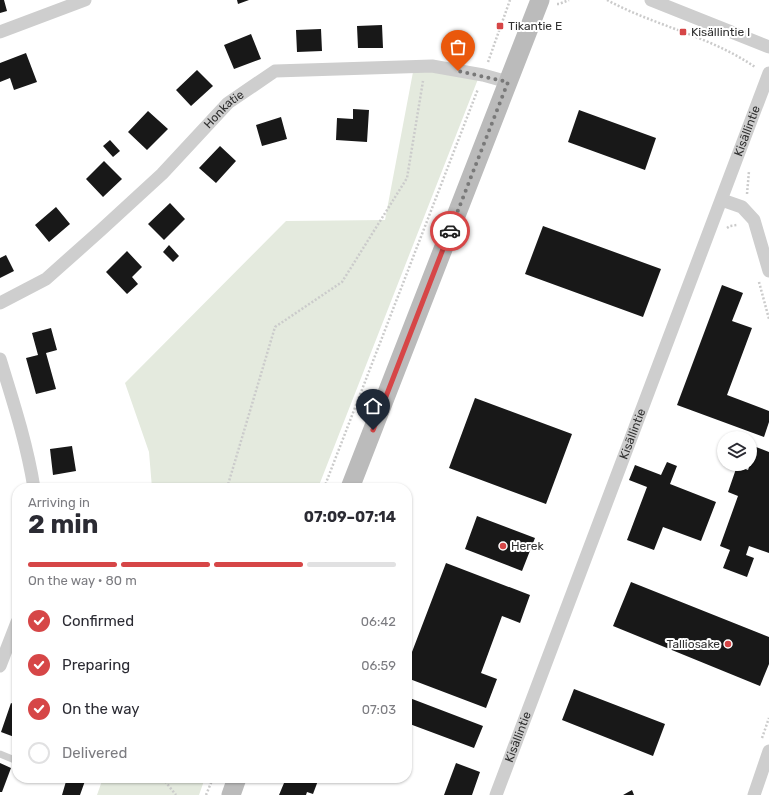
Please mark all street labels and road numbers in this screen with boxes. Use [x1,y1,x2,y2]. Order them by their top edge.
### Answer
street label: Honkatie [201,87,247,131]
street label: Kisällintie [731,103,763,158]
street label: Kisällintie [617,406,649,461]
street label: Kisällintie [502,709,534,764]

